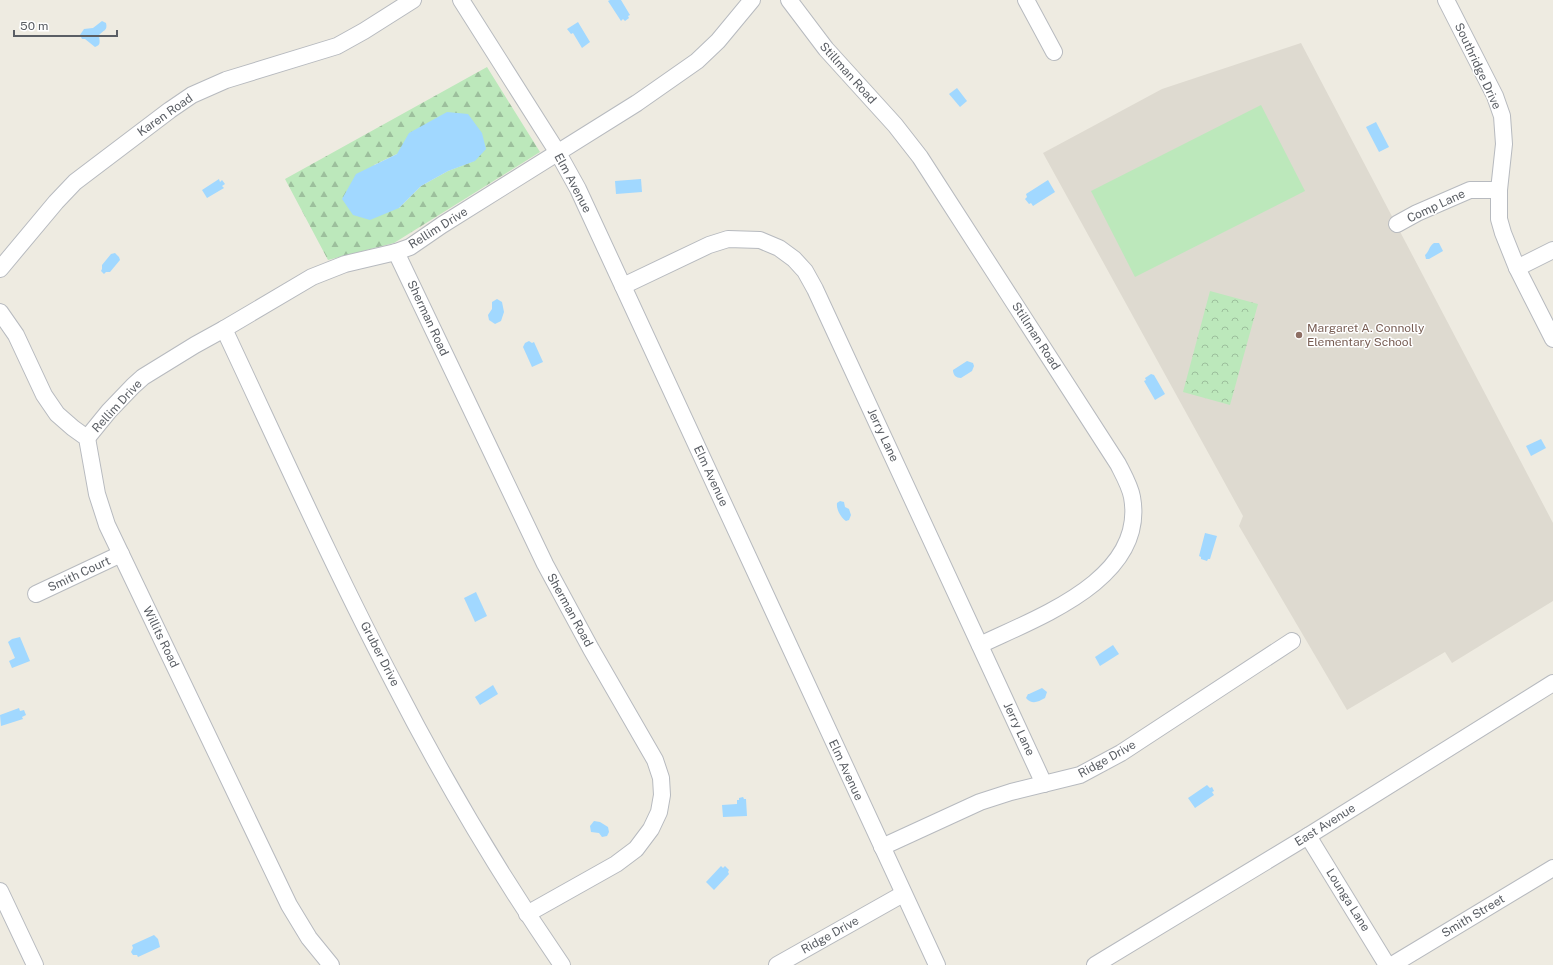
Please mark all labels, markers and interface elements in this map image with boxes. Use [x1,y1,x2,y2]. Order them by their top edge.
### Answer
scale bar [14,12,117,38]
text: 50 m [20,19,48,33]
street label: Southridge Drive [1452,21,1504,112]
street label: Stillman Road [817,39,879,107]
street label: Karen Road [135,91,195,139]
street label: Elm Avenue [551,151,595,215]
street label: Comp Lane [1405,186,1467,226]
street label: Rellim Drive [406,204,470,252]
street label: Sherman Road [404,278,452,358]
street label: Stillman Road [1009,300,1063,372]
place label: Margaret A. Connolly Elementary School [1307,321,1425,349]
marker: Margaret A. Connolly Elementary School [1294,330,1304,340]
street label: Rellim Drive [89,377,145,435]
street label: Jerry Lane [865,406,902,464]
street label: Elm Avenue [691,443,731,509]
street label: Smith Court [46,553,113,595]
street label: Sherman Road [544,571,596,649]
street label: Willits Road [140,604,182,670]
street label: Gruber Drive [358,619,402,689]
street label: Jerry Lane [1001,700,1038,758]
street label: Elm Avenue [826,737,866,803]
street label: Ridge Drive [1076,737,1138,781]
street label: East Avenue [1292,801,1358,849]
street label: Lounga Lane [1323,866,1373,934]
street label: Smith Street [1439,892,1507,940]
street label: Ridge Drive [799,913,861,957]

